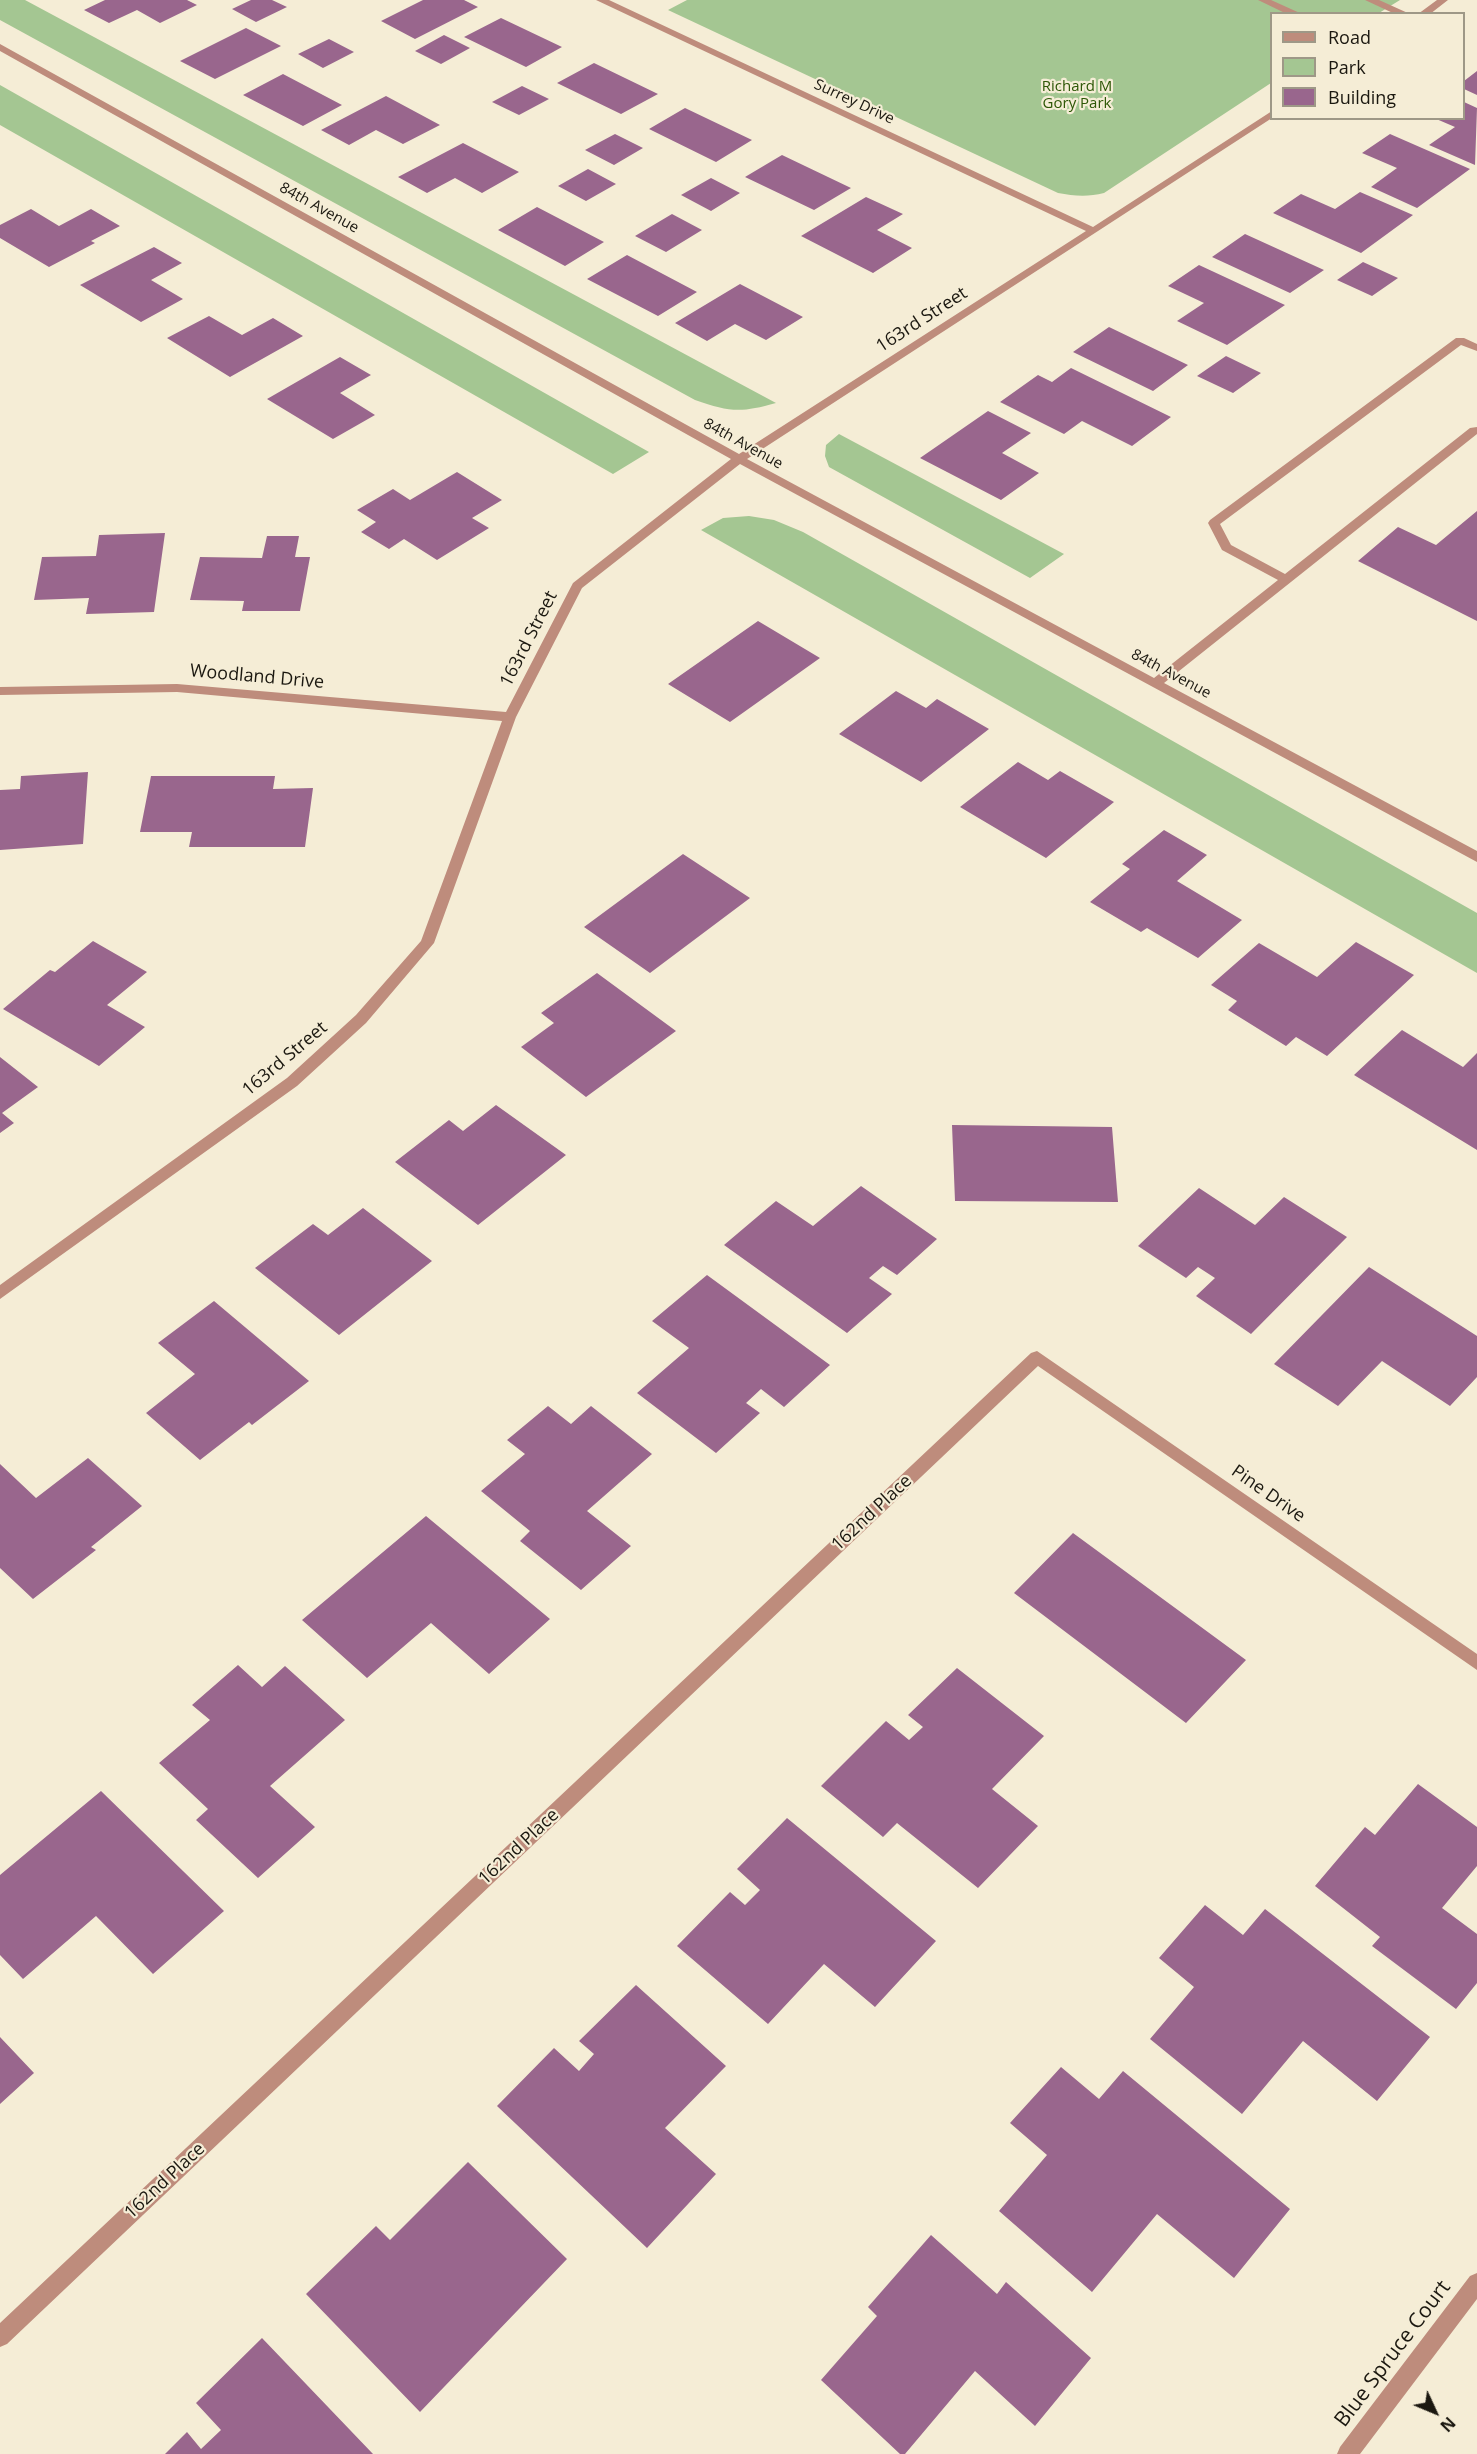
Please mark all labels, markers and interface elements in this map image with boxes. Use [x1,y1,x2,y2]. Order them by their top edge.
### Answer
legend [1270,12,1465,120]
text: Road [1328,25,1371,49]
text: Park [1328,55,1366,79]
street label: Surrey Drive [811,76,897,128]
park label: Richard M Gory Park [1042,78,1112,113]
text: Building [1328,85,1396,109]
street label: 84th Avenue [276,179,362,237]
street label: 163rd Street [872,283,972,357]
street label: 84th Avenue [700,415,786,473]
street label: 163rd Street [496,588,562,690]
street label: 84th Avenue [1128,645,1214,703]
street label: Woodland Drive [189,660,325,694]
street label: 163rd Street [238,1017,332,1101]
street label: Pine Drive [1227,1461,1309,1527]
street label: 162nd Place [827,1470,917,1556]
street label: 162nd Place [474,1804,564,1890]
street label: 162nd Place [120,2138,210,2224]
street label: Blue Spruce Court [1330,2276,1456,2432]
north arrow [1405,2382,1465,2442]
text: N [1436,2412,1460,2437]

